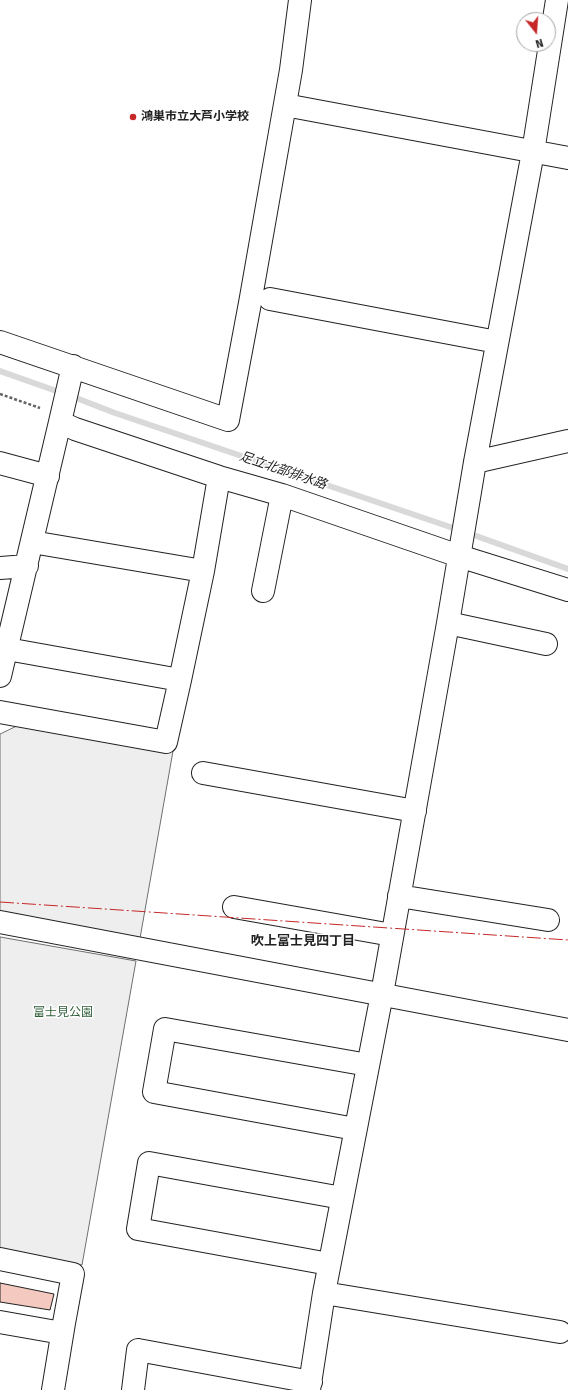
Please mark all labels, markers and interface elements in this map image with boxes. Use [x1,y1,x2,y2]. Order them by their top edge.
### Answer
north arrow [516,12,556,52]
text: N [534,36,545,50]
place label: 鴻巣市立大芦小学校 [141,110,249,124]
marker: 鴻巣市立大芦小学校 [128,112,138,122]
water label: 足立北部排水路 [237,449,329,493]
district label: 吹上富士見四丁目 [251,934,355,950]
park label: 富士見公園 [33,1006,93,1020]

